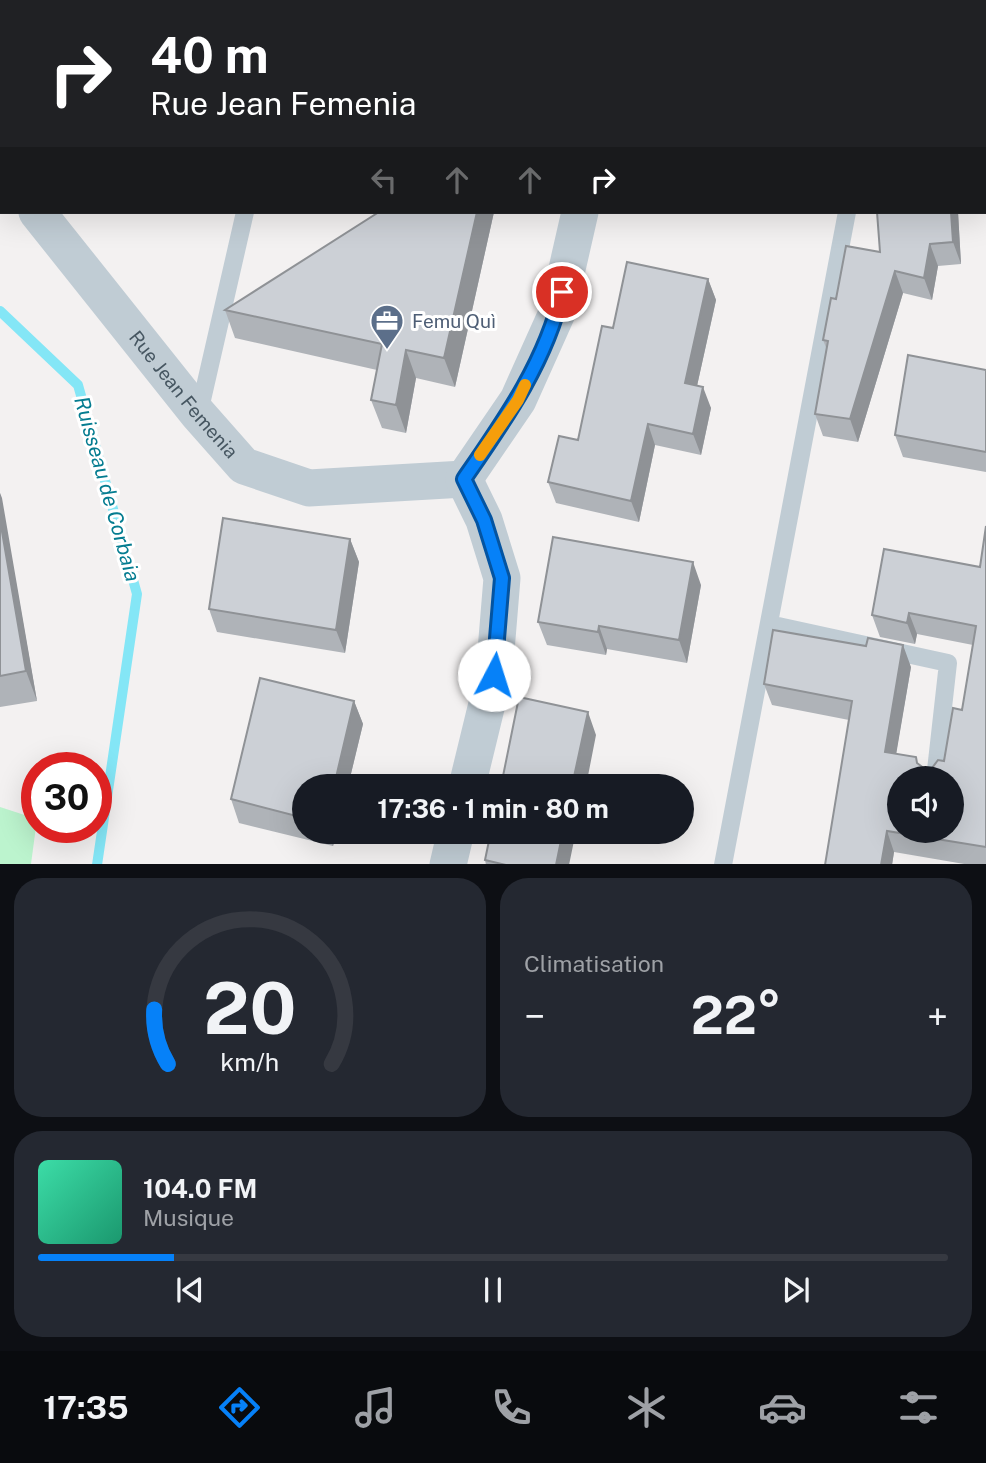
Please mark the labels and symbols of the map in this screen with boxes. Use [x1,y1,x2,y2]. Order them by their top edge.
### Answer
pin [532,262,592,322]
office icon: Femu Quì [368,302,406,351]
place label: Femu Quì [412,310,496,332]
street label: Rue Jean Femenia [125,326,243,462]
water label: Ruisseau de Corbaia [69,393,146,584]
position arrow [457,638,531,712]
speed limit sign: 30 [21,752,112,843]

